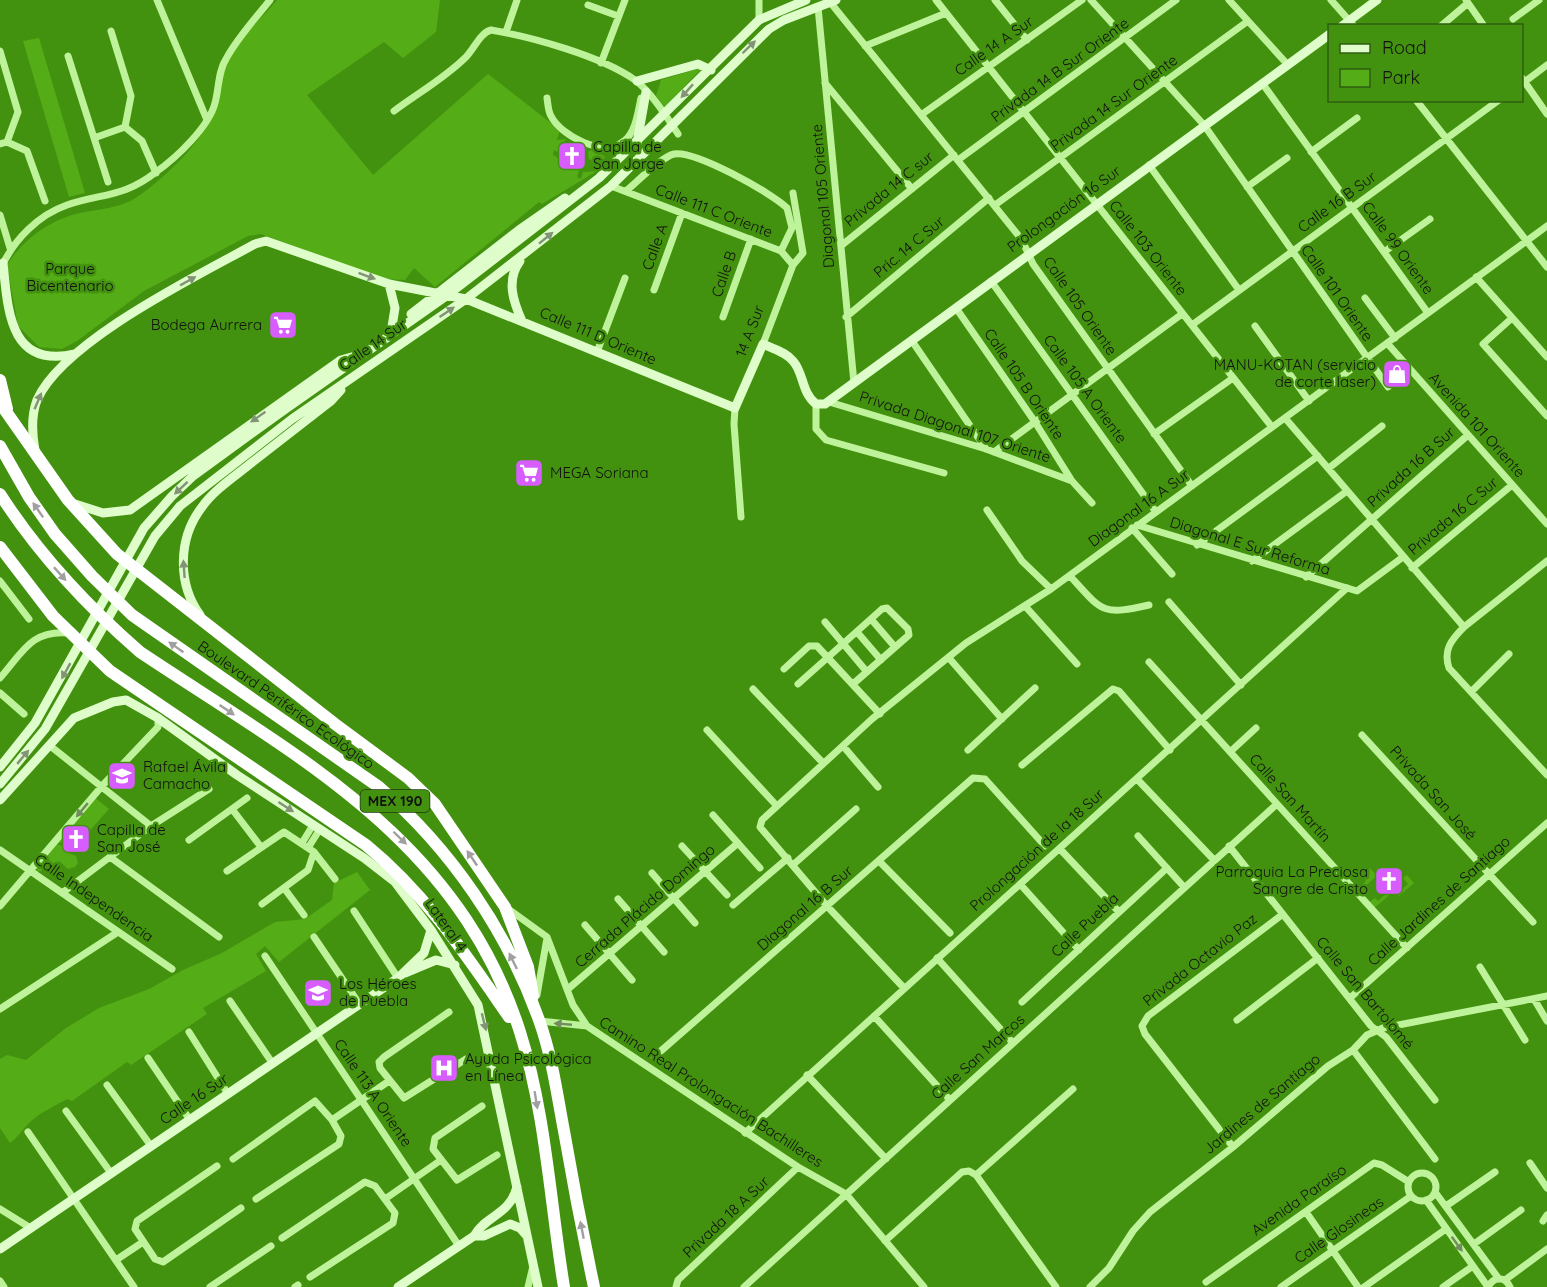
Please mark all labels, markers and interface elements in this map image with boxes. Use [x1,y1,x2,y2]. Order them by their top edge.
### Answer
street label: Calle 14 A Sur [951,11,1037,80]
street label: Privada 14 B Sur Oriente [987,13,1133,126]
legend [1328,24,1523,102]
text: Road [1382,36,1427,59]
one-way arrow [741,40,755,54]
street label: Privada 14 Sur Oriente [1046,50,1181,155]
text: Park [1382,66,1420,89]
one-way arrow [680,83,694,98]
street label: Diagonal 105 Oriente [807,123,838,269]
place label: Capilla de San Jorge [593,137,664,173]
church icon: Capilla de San Jorge [556,140,588,172]
street label: Privada 14 C sur [840,147,937,231]
street label: Prolongación 16 Sur [1003,161,1125,256]
street label: Calle 16 B Sur [1294,167,1380,236]
street label: Calle 111 C Oriente [653,179,775,242]
street label: Calle 103 Oriente [1105,196,1192,299]
street label: Calle 99 Oriente [1358,198,1438,298]
street label: Pric. 14 C Sur [869,211,948,282]
street label: Calle A [637,221,672,273]
one-way arrow [538,231,554,244]
street label: Calle 101 Oriente [1297,241,1378,345]
street label: Calle B [707,248,740,300]
street label: Calle 105 Oriente [1039,253,1121,359]
park label: Parque Bicentenario [26,259,114,295]
one-way arrow [358,272,376,282]
one-way arrow [180,276,197,286]
street label: Calle 111 D Oriente [537,302,659,369]
street label: 14 A Sur [731,302,768,359]
one-way arrow [438,307,455,318]
supermarket icon: Bodega Aurrera [267,309,299,341]
street label: Calle 14 Sur [335,314,410,375]
place label: Bodega Aurrera [151,315,262,334]
street label: Calle 105 B Oriente [980,325,1069,443]
street label: Calle 105 A Oriente [1040,331,1131,447]
place label: MANU-KOTAN (servicio de corte laser) [1214,355,1376,391]
shop icon: MANU-KOTAN (servicio de corte laser) [1381,358,1413,390]
street label: Avenida 101 Oriente [1425,368,1530,481]
street label: Privada Diagonal 107 Oriente [857,387,1053,467]
one-way arrow [34,392,43,410]
one-way arrow [250,411,266,423]
street label: Privada 16 B Sur [1363,422,1459,511]
supermarket icon: MEGA Soriana [513,457,545,489]
place label: MEGA Soriana [550,463,648,482]
street label: Diagonal 16 A Sur [1084,464,1193,551]
street label: Privada 16 C Sur [1404,472,1502,559]
one-way arrow [174,481,189,495]
one-way arrow [32,503,44,519]
street label: Diagonal E Sur Reforma [1168,512,1333,579]
one-way arrow [179,559,189,578]
one-way arrow [53,567,67,582]
street label: Boulevard Periférico Ecológico [194,636,378,773]
one-way arrow [168,641,184,653]
one-way arrow [61,663,71,680]
one-way arrow [219,704,235,715]
street label: Privada San José [1386,741,1481,844]
one-way arrow [17,749,30,765]
street label: Calle San Martín [1246,749,1335,846]
place label: Rafael Ávila Camacho [143,757,226,793]
school or university icon: Rafael Ávila Camacho [106,760,138,792]
street label: Prolongación de la 18 Sur [965,784,1108,915]
road number: MEX 190 [360,790,430,812]
one-way arrow [277,801,293,813]
one-way arrow [76,802,89,818]
place label: Capilla de San José [97,820,166,856]
church icon: Capilla de San José [60,823,92,855]
one-way arrow [393,831,407,845]
street label: Calle Jardines de Santiago [1363,832,1514,970]
street label: Cerrada Plácido Domingo [571,840,719,972]
street label: Calle Independencia [31,849,157,946]
one-way arrow [466,851,478,867]
street label: Diagonal 16 B Sur [753,861,857,954]
place label: Parroquia La Preciosa Sangre de Cristo [1215,862,1368,898]
church icon: Parroquia La Preciosa Sangre de Cristo [1373,865,1405,897]
street label: Calle Puebla [1047,888,1122,961]
street label: Lateral 4 [421,894,472,955]
street label: Privada Octavio Paz [1139,909,1261,1010]
street label: Calle San Bartolomé [1313,932,1418,1053]
one-way arrow [508,952,518,969]
place label: Los Héroes de Puebla [339,974,416,1010]
school or university icon: Los Héroes de Puebla [302,977,334,1009]
street label: Calle San Marcos [927,1010,1028,1104]
street label: Camino Real Prolongación Bachilleres [596,1012,827,1171]
one-way arrow [479,1013,489,1031]
one-way arrow [554,1020,573,1029]
street label: Calle 113 A Oriente [330,1035,417,1150]
place label: Ayuda Psicológica en Línea [465,1049,592,1085]
street label: Jardines de Santiago [1199,1049,1324,1158]
hospital icon: Ayuda Psicológica en Línea [428,1052,460,1084]
street label: Calle 16 Sur [156,1069,232,1128]
one-way arrow [532,1091,541,1110]
street label: Avenida Paraíso [1248,1160,1350,1239]
street label: Privada 18 A Sur [678,1172,773,1262]
street label: Calle Glosineas [1290,1192,1387,1267]
one-way arrow [577,1220,586,1239]
one-way arrow [1451,1235,1463,1251]

